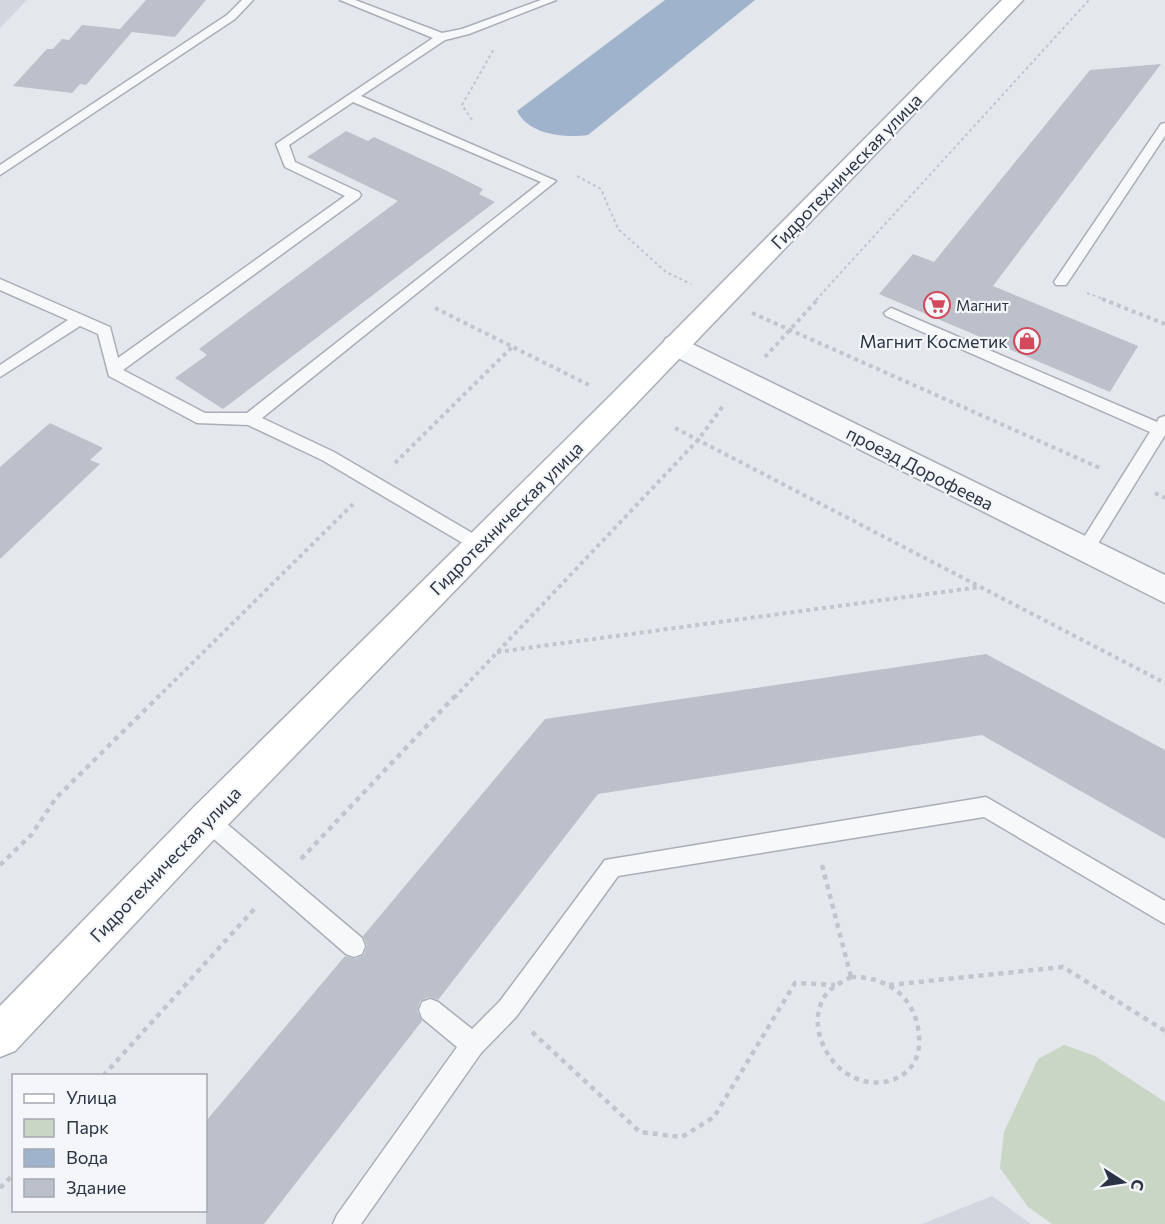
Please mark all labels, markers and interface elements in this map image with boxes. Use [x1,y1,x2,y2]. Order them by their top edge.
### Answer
street label: Гидротехническая улица [766,89,926,253]
supermarket icon: Магнит [922,290,952,320]
place label: Магнит [956,296,1009,314]
shop icon: Магнит Косметик [1012,326,1042,356]
place label: Магнит Косметик [859,330,1008,352]
street label: проезд Дорофеева [843,421,997,515]
street label: Гидротехническая улица [425,437,587,599]
street label: Гидротехническая улица [85,782,245,946]
legend [12,1074,207,1212]
text: Улица [66,1086,117,1108]
text: Парк [66,1116,109,1138]
text: Вода [66,1146,108,1168]
north arrow [1093,1152,1153,1212]
text: Здание [66,1176,126,1198]
text: С [1128,1178,1149,1193]

